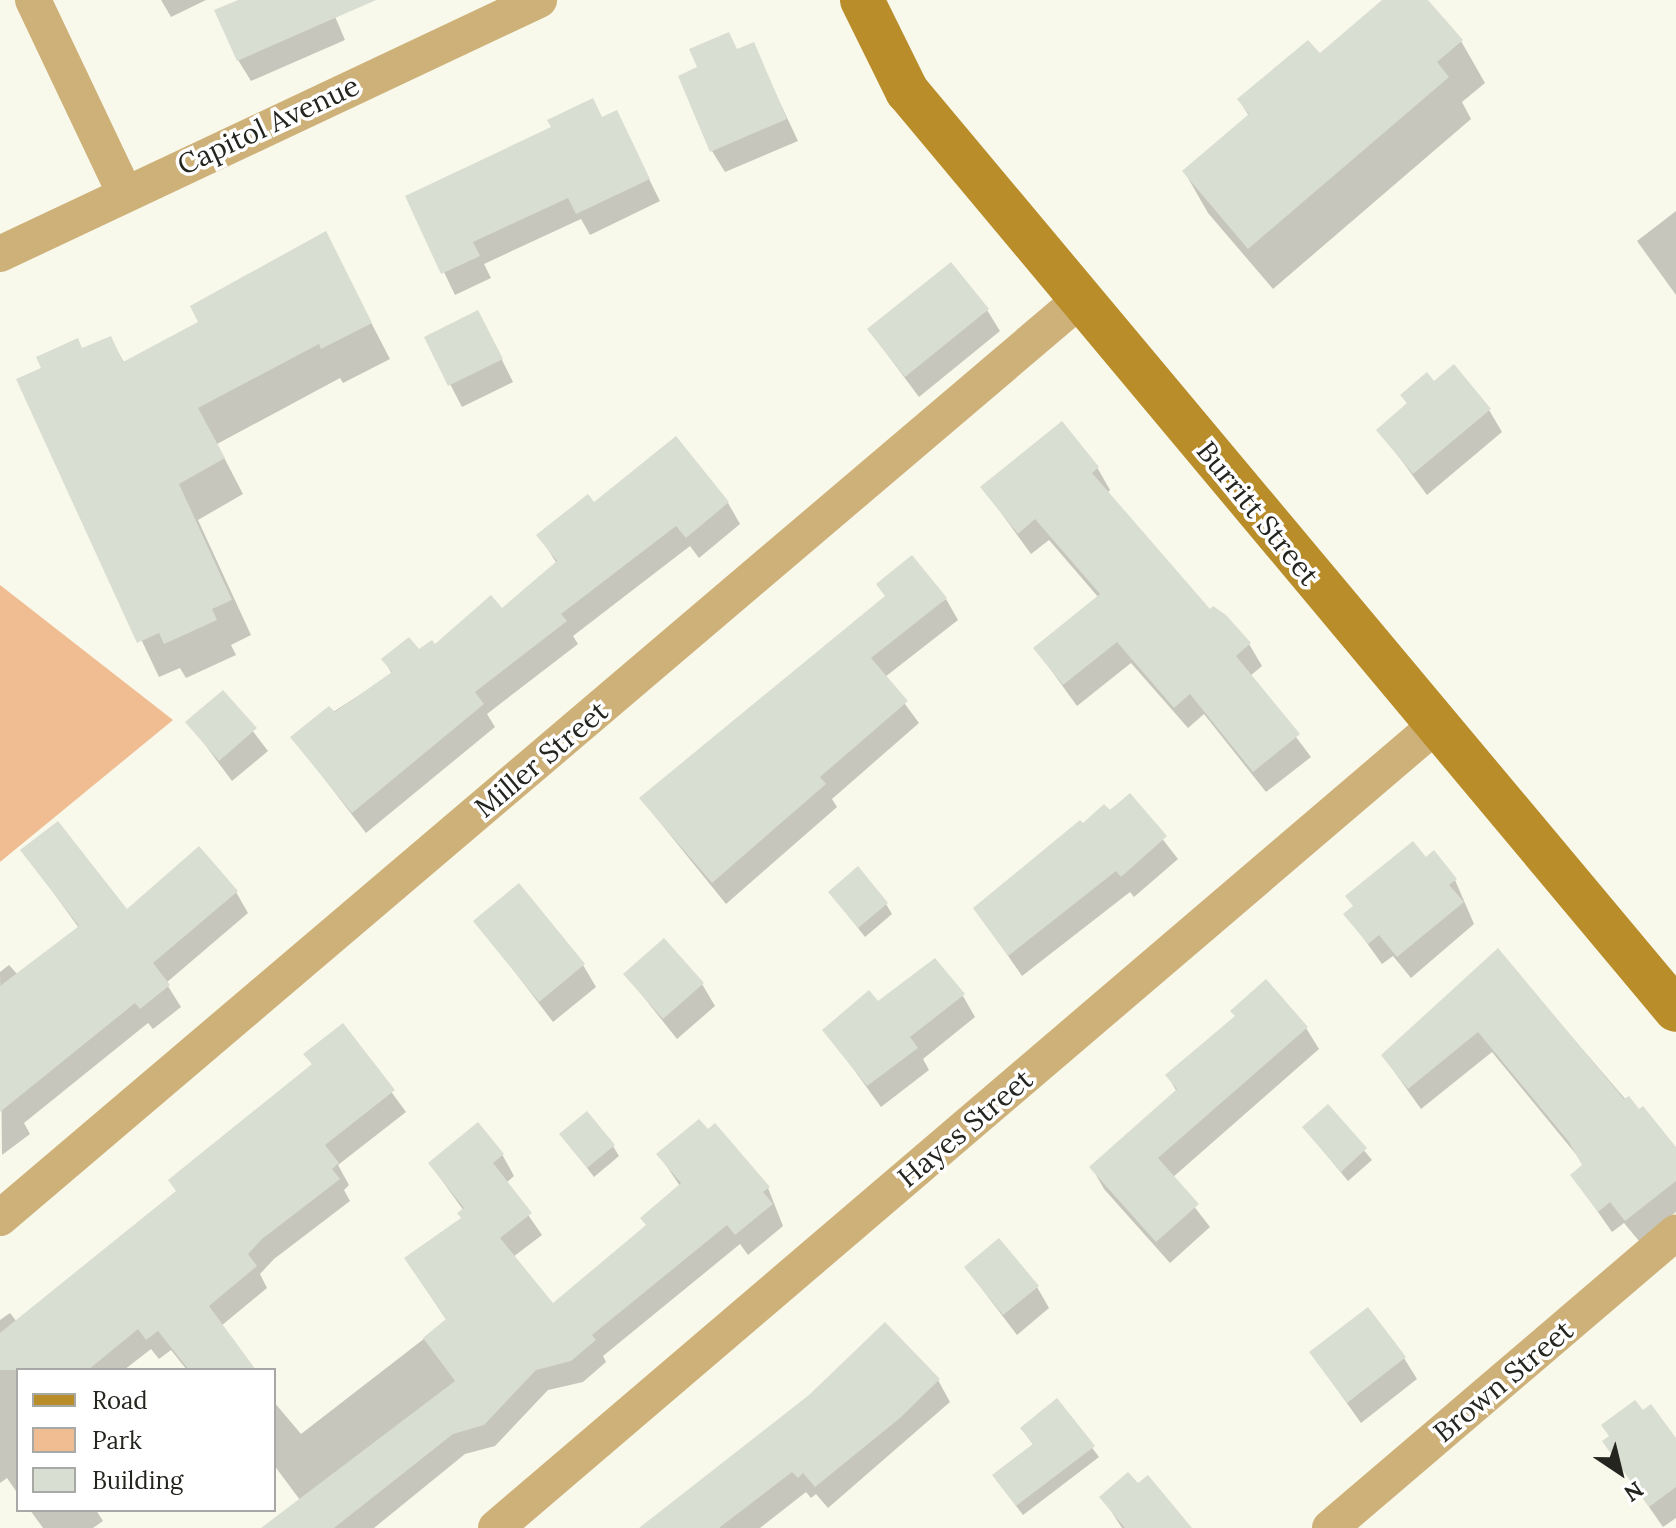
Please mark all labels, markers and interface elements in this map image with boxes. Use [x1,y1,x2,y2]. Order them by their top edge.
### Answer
street label: Capitol Avenue [172,68,364,182]
street label: Burritt Street [1190,434,1326,592]
street label: Miller Street [468,694,614,824]
street label: Hayes Street [891,1062,1039,1194]
street label: Brown Street [1427,1313,1579,1449]
legend [16,1368,276,1512]
text: Road [92,1385,148,1416]
text: Park [92,1425,142,1456]
north arrow [1580,1432,1660,1512]
text: Building [92,1465,183,1496]
text: N [1619,1475,1649,1508]

